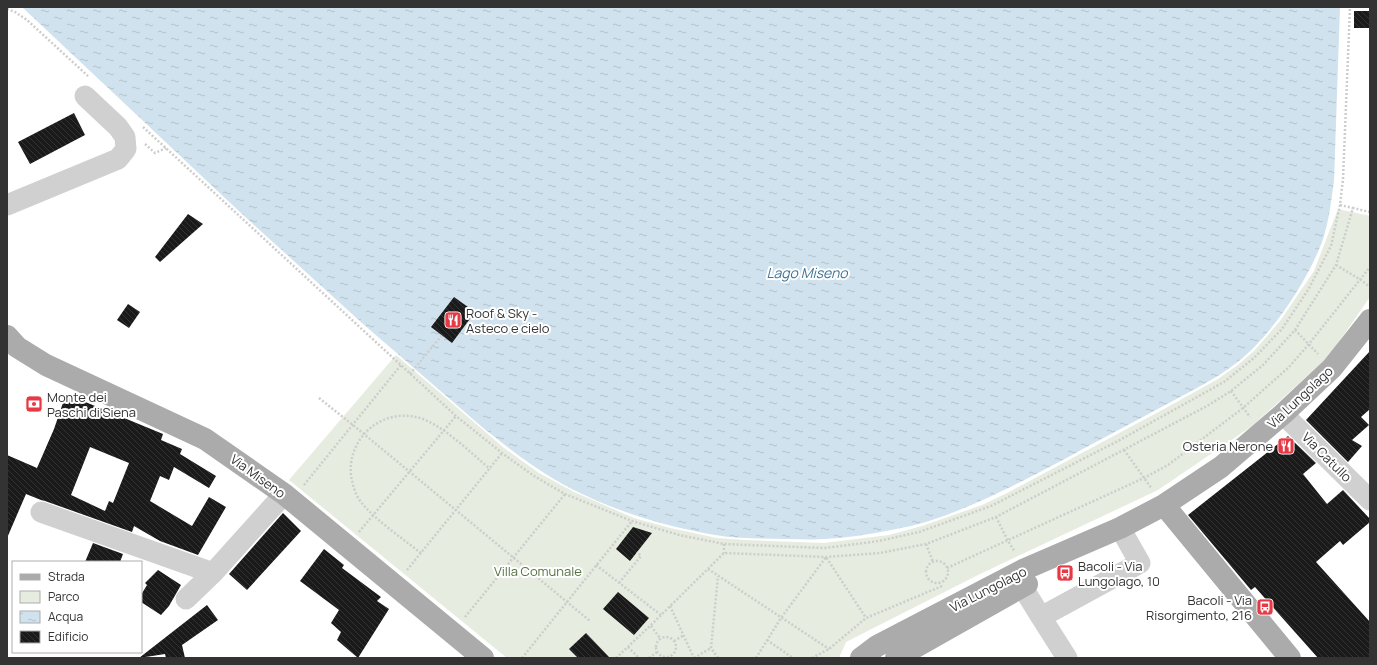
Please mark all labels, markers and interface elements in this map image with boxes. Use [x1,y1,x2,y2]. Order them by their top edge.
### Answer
water label: Lago Miseno [766,263,848,282]
place label: Roof & Sky - Asteco e cielo [466,304,550,337]
restaurant icon: Roof & Sky - Asteco e cielo [443,310,463,330]
street label: Via Lungolago [1263,362,1337,432]
place label: Monte dei Paschi di Siena [47,388,136,421]
bank icon: Monte dei Paschi di Siena [24,394,44,414]
street label: Via Catullo [1298,428,1356,486]
restaurant icon: Osteria Nerone [1276,436,1296,456]
place label: Osteria Nerone [1183,437,1273,455]
street label: Via Miseno [227,450,289,502]
place label: Bacoli - Via Lungolago, 10 [1078,557,1160,590]
legend [12,561,142,653]
park label: Villa Comunale [494,562,582,580]
street label: Via Lungolago [947,562,1030,616]
bus stop icon: Bacoli - Via Lungolago, 10 [1055,563,1075,583]
text: Strada [48,568,85,585]
text: Parco [48,588,79,605]
place label: Bacoli - Via Risorgimento, 216 [1146,591,1252,624]
bus stop icon: Bacoli - Via Risorgimento, 216 [1255,597,1275,617]
text: Acqua [48,608,83,625]
text: Edificio [48,628,88,645]

